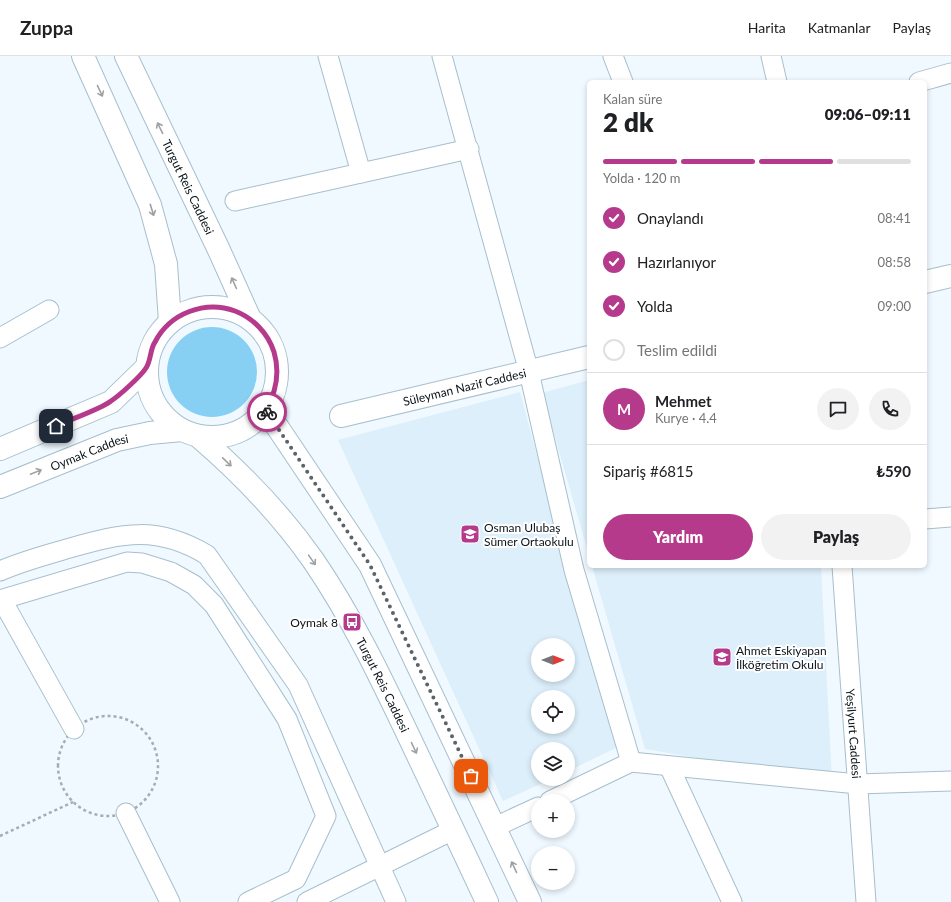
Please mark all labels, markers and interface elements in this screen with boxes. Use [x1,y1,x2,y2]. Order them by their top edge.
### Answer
text: Zuppa [20,16,73,39]
text: Harita [748,19,786,36]
text: Katmanlar [808,19,870,36]
text: Paylaş [892,19,931,36]
one-way arrow [97,85,104,97]
text: Kalan süre [603,91,662,107]
text: 09:06–09:11 [825,105,911,123]
text: 2 dk [603,106,654,138]
one-way arrow [156,122,163,134]
street label: Turgut Reis Caddesi [159,137,218,237]
text: Yolda · 120 m [603,170,681,186]
one-way arrow [149,204,156,217]
icon: check [603,207,625,229]
text: Onaylandı [637,209,704,227]
text: 08:41 [878,210,911,226]
icon: check [603,251,625,273]
text: Hazırlanıyor [637,253,716,271]
text: 08:58 [878,254,911,270]
one-way arrow [230,278,237,290]
icon: check [603,295,625,317]
text: Yolda [637,297,673,315]
text: 09:00 [878,298,911,314]
text: Teslim edildi [637,341,717,359]
street label: Süleyman Nazif Caddesi [401,365,528,409]
button: chat [817,388,859,430]
button: phone [869,388,911,430]
courier [247,392,287,432]
text: Mehmet [655,392,712,410]
text: M [617,400,631,418]
icon: bike [256,401,278,423]
pin [39,409,73,443]
text: Kurye · 4.4 [655,410,717,426]
icon: home [45,415,67,437]
street label: Oymak Caddesi [48,430,130,474]
one-way arrow [222,457,232,467]
text: Sipariş #6815 [603,462,693,480]
text: ₺590 [876,462,911,480]
one-way arrow [30,468,42,476]
button: Yardım [603,514,753,560]
button: Paylaş [761,514,911,560]
place label: Osman Ulubaş Sümer Ortaokulu [484,520,574,549]
school or university icon: Osman Ulubaş Sümer Ortaokulu [459,523,481,545]
one-way arrow [308,554,316,565]
bus stop icon: Oymak 8 [341,611,363,633]
place label: Oymak 8 [290,615,338,630]
street label: Turgut Reis Caddesi [354,635,413,735]
north arrow [531,638,575,682]
map controls [531,638,575,890]
place label: Ahmet Eskiyapan İlköğretim Okulu [736,643,827,672]
school or university icon: Ahmet Eskiyapan İlköğretim Okulu [711,646,733,668]
street label: Yeşilyurt Caddesi [843,688,865,779]
button: locate [531,690,575,734]
one-way arrow [411,741,418,753]
button: layers [531,742,575,786]
pin [454,759,488,793]
icon: bag [460,765,482,787]
button: + [531,794,575,838]
button: − [531,846,575,890]
one-way arrow [510,861,517,873]

